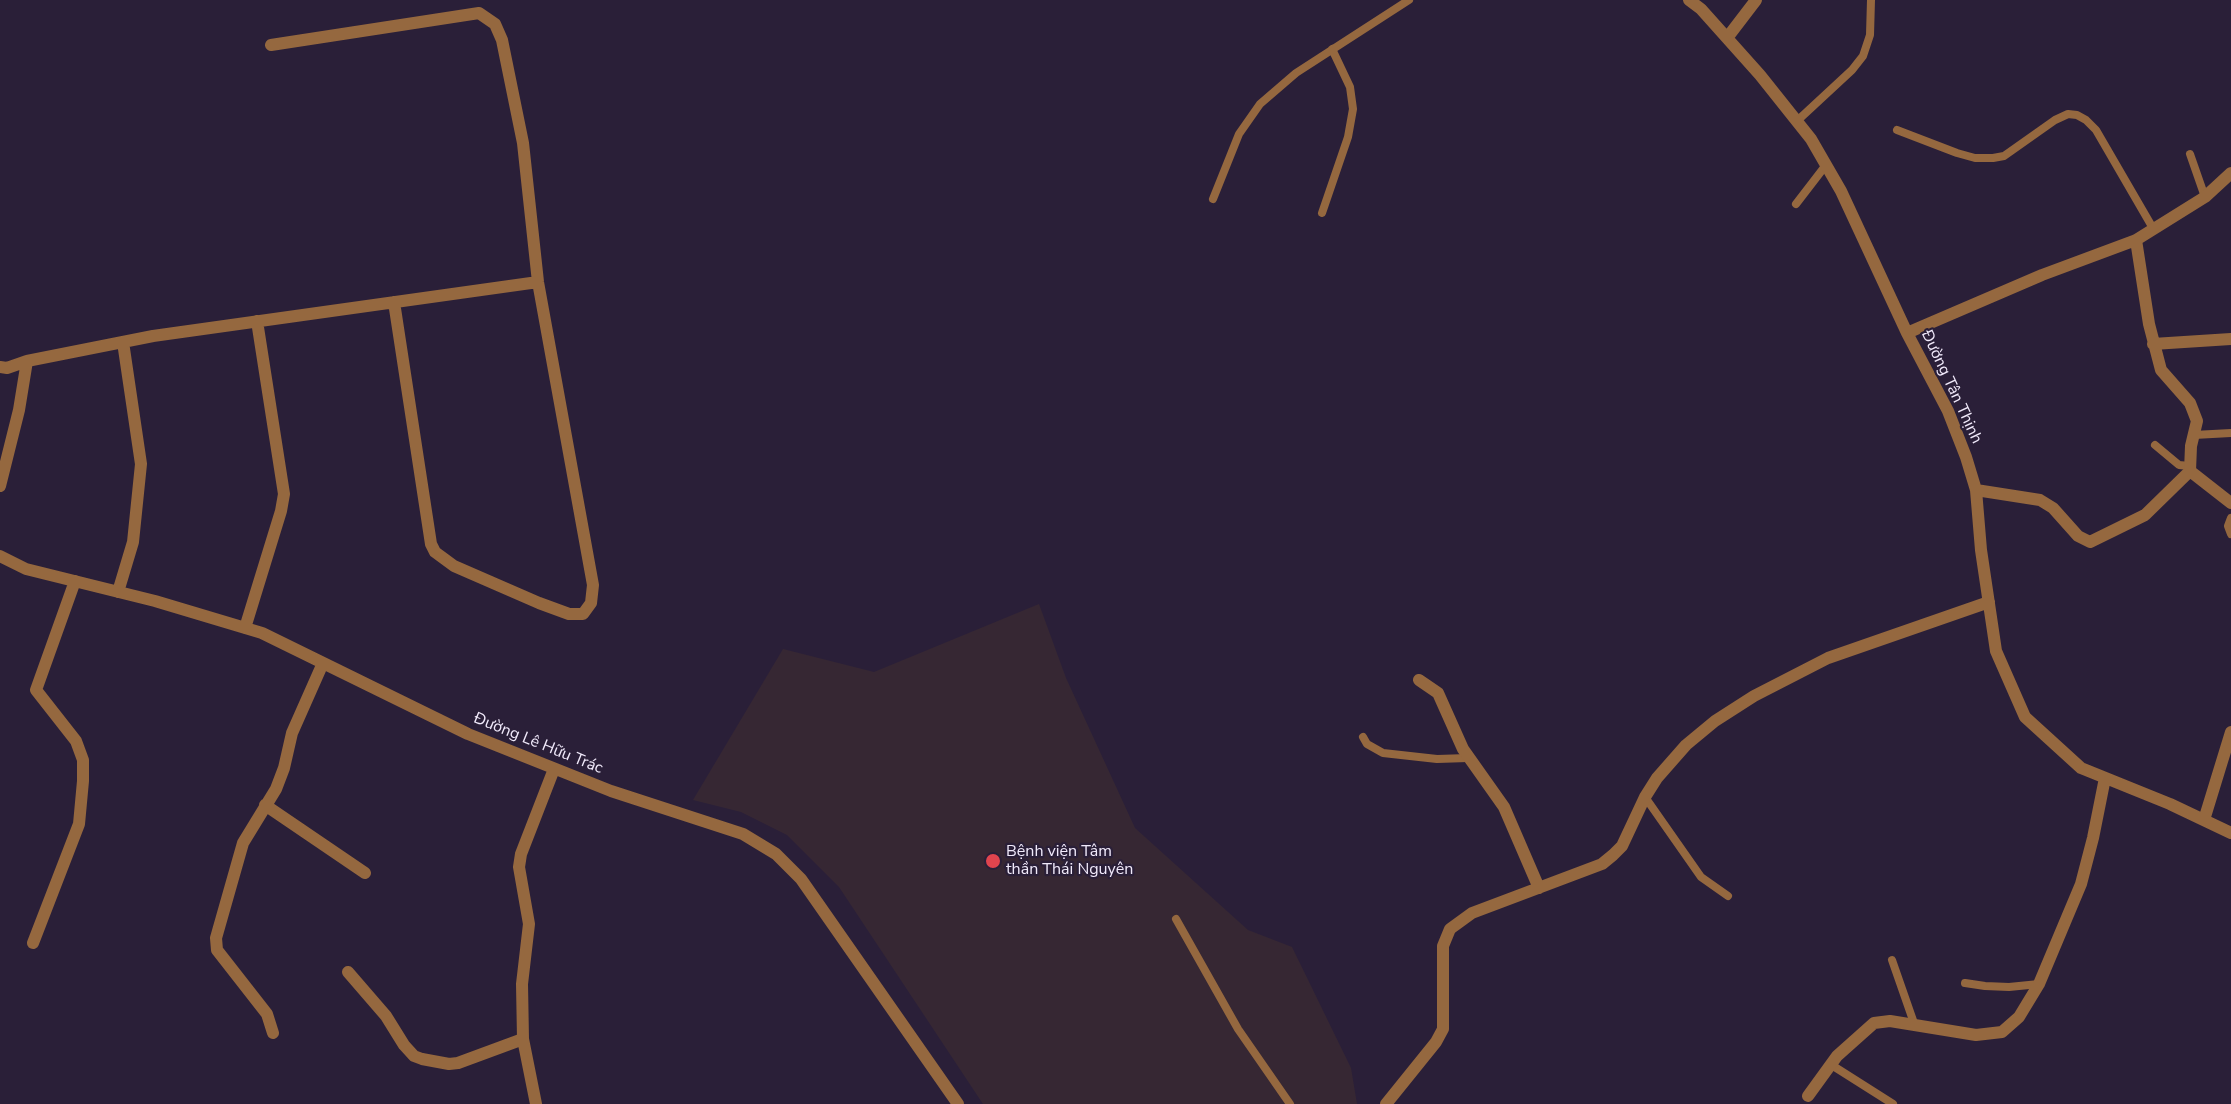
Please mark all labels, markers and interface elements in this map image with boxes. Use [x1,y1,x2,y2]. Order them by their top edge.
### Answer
street label: Đường Tân Thịnh [1916,327,1986,447]
street label: Đường Lê Hữu Trác [471,709,605,779]
place label: Bệnh viện Tâm thần Thái Nguyên [1006,842,1133,880]
marker: Bệnh viện Tâm thần Thái Nguyên [984,852,1002,870]

